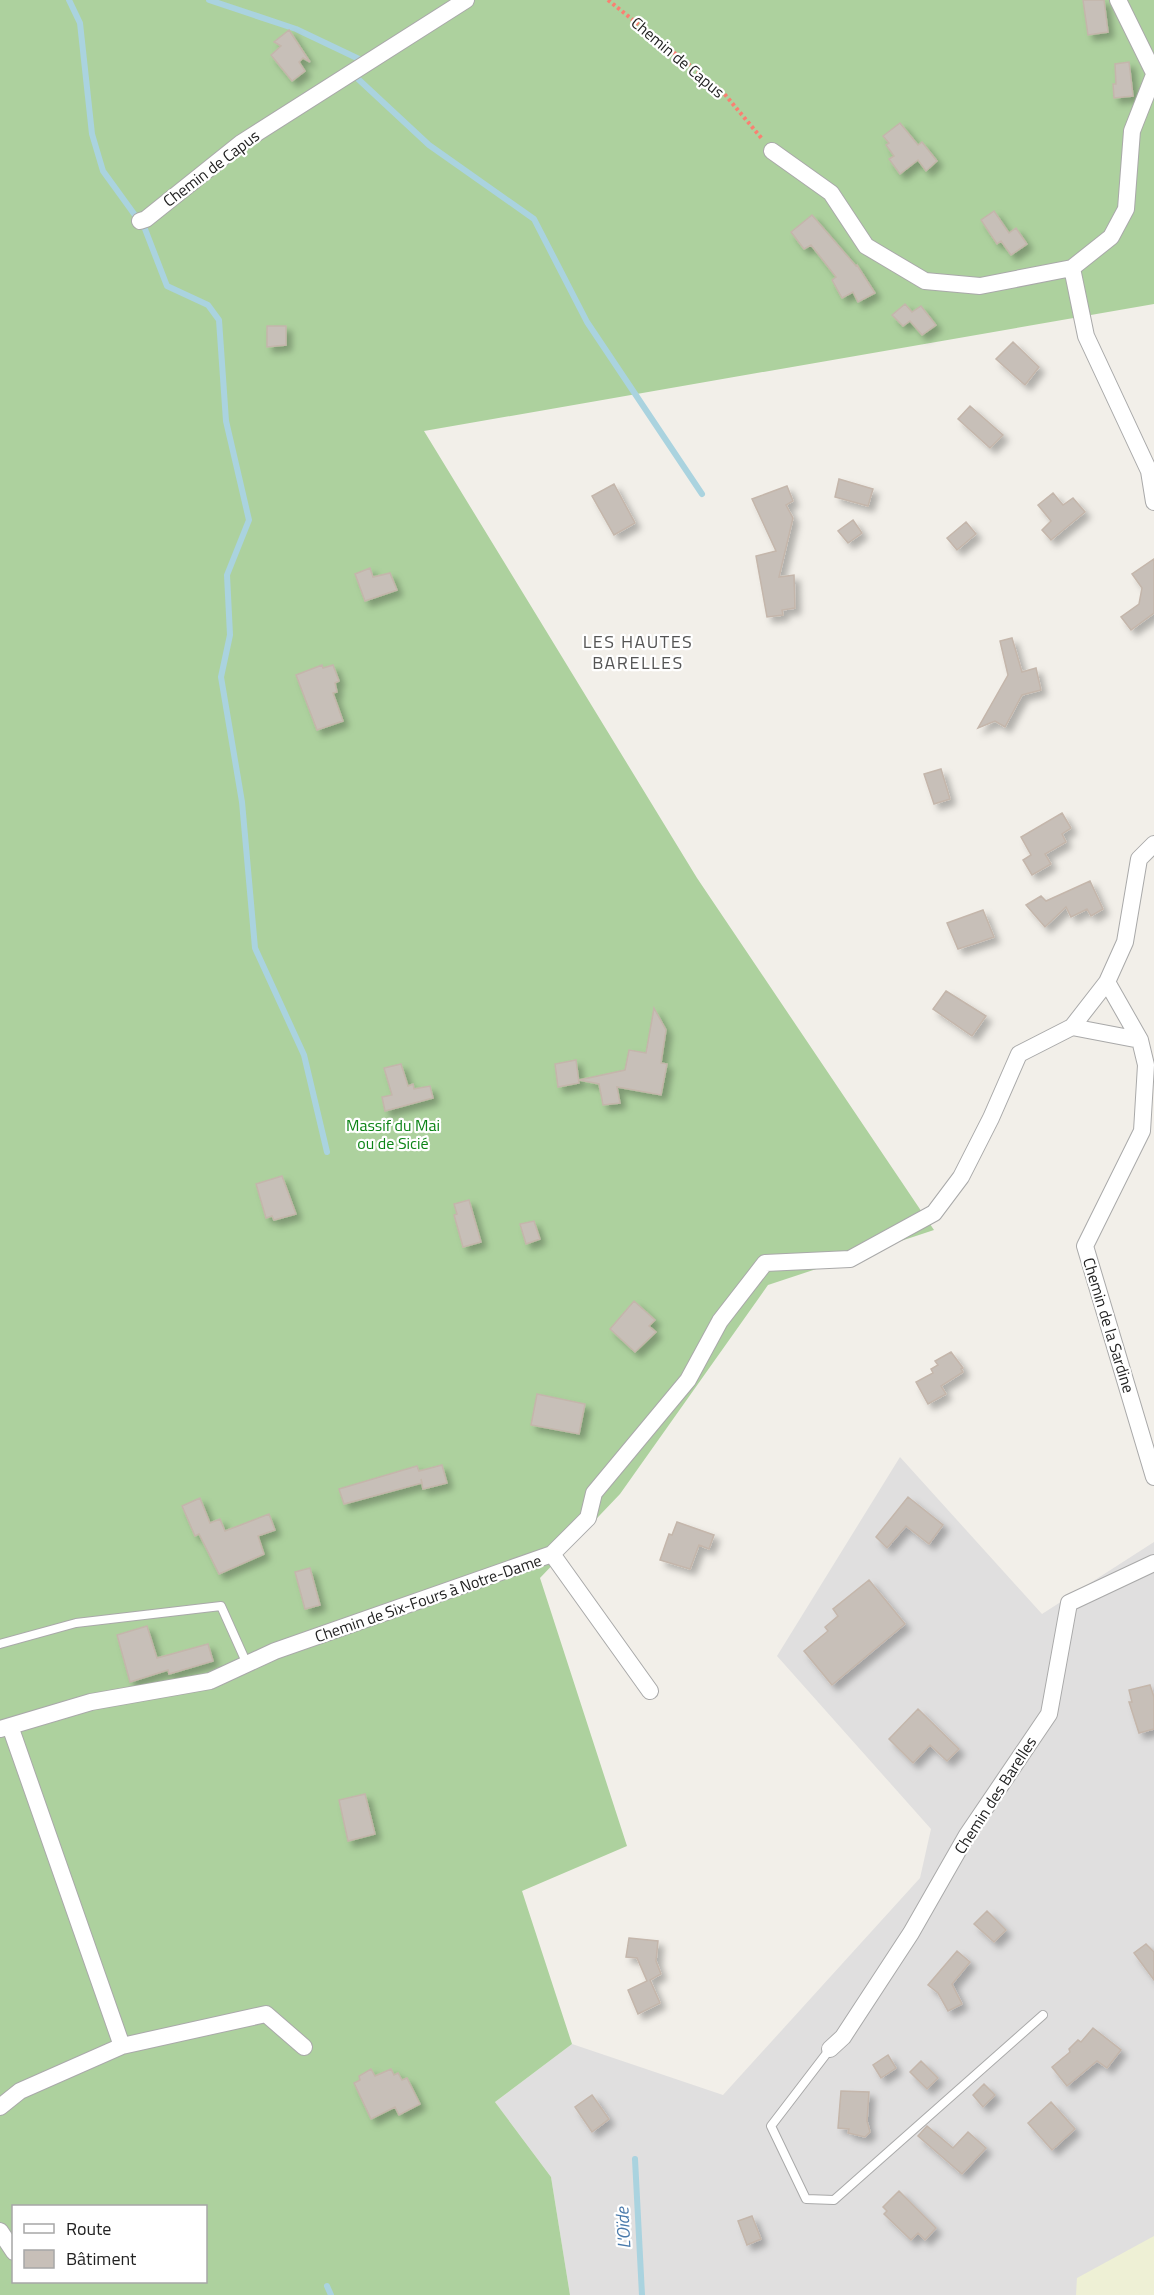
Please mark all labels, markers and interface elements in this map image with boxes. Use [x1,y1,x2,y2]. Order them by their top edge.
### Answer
street label: Chemin de Capus [626,11,730,103]
street label: Chemin de Capus [158,124,264,212]
district label: LES HAUTES BARELLES [583,628,693,676]
park label: Massif du Mai ou de Sicié [346,1113,440,1155]
street label: Chemin de la Sardine [1077,1254,1141,1396]
street label: Chemin de Six-Fours à Notre-Dame [311,1548,545,1648]
street label: Chemin des Barelles [948,1731,1042,1859]
legend [12,2205,207,2283]
water label: L'Oïde [608,2205,638,2249]
text: Route [66,2215,111,2242]
text: Bâtiment [66,2245,137,2272]

